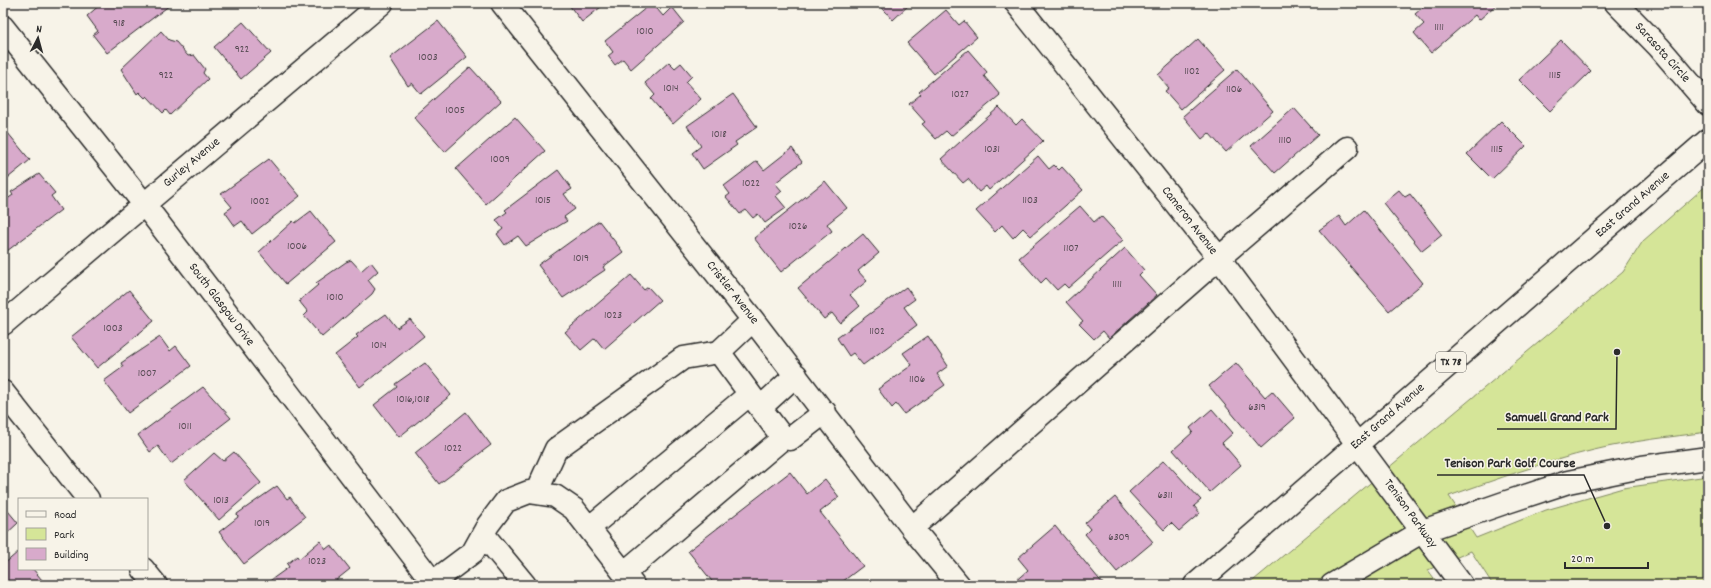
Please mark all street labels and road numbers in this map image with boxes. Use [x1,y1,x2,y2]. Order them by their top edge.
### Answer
street label: Sarasota Circle [1630,19,1695,88]
street label: Gurley Avenue [159,133,225,193]
street label: East Grand Avenue [1592,167,1675,243]
street label: Cameron Avenue [1156,183,1222,260]
street label: Cristler Avenue [701,257,763,329]
street label: South Glasgow Drive [183,259,259,351]
road number: TX 78 [1436,352,1466,372]
street label: East Grand Avenue [1347,379,1430,455]
street label: Tenison Parkway [1378,475,1442,553]

